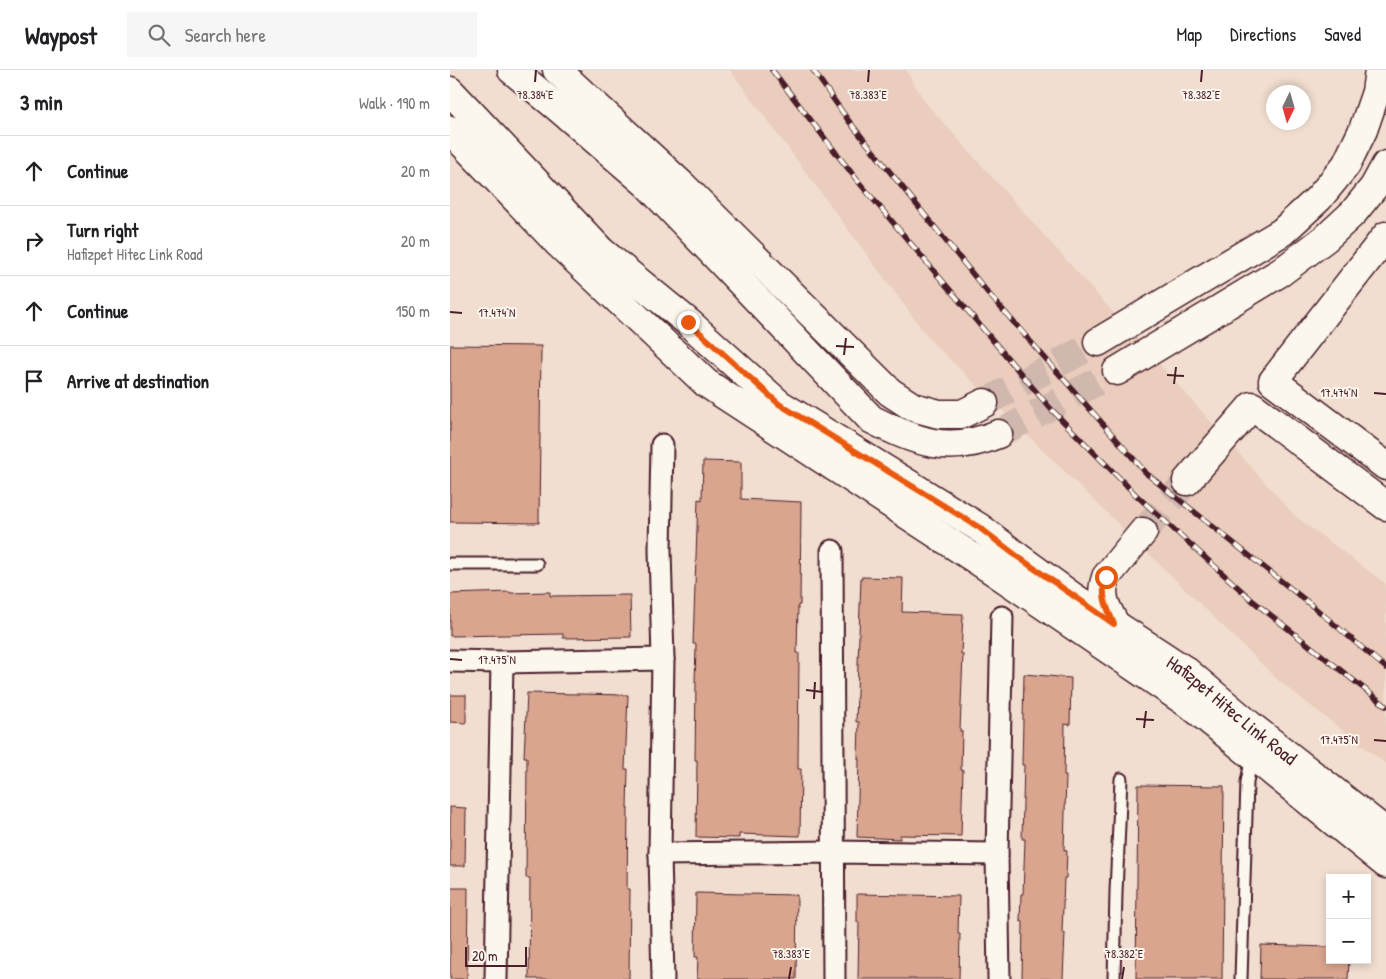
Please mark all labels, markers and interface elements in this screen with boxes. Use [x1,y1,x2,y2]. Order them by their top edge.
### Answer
search box [127,12,477,57]
text: Waypost [25,19,97,51]
icon: search [145,21,173,49]
text: Search here [185,22,266,48]
text: Map [1177,22,1202,47]
text: Directions [1230,22,1296,47]
text: Saved [1324,22,1361,47]
north arrow [1266,85,1311,130]
text: 78.384°E [517,86,554,103]
text: 78.383°E [849,86,888,103]
text: 78.382°E [1182,86,1221,103]
text: 3 min [20,88,63,117]
text: Walk · 190 m [359,92,430,114]
icon: ahead [20,157,48,185]
text: Continue [67,158,128,184]
text: 20 m [401,160,430,182]
text: Turn right [67,217,138,243]
icon: right [20,227,48,255]
text: 20 m [401,230,430,252]
text: Hafizpet Hitec Link Road [67,243,203,265]
icon: ahead [20,297,48,325]
text: Continue [67,298,128,324]
text: 150 m [396,300,430,322]
text: 17.474°N [479,304,515,321]
route end [677,311,700,334]
icon: arrive [20,367,48,395]
text: Arrive at destination [67,368,209,394]
text: 17.474°N [1321,384,1357,401]
route start [1095,566,1118,589]
street label: Hafizpet Hitec Link Road [1162,649,1303,771]
text: 17.475°N [478,651,516,668]
text: 17.475°N [1320,731,1358,748]
map controls [1326,874,1371,964]
button: + [1326,874,1371,919]
button: − [1326,919,1371,964]
scale bar [465,944,528,967]
text: 78.383°E [772,945,811,962]
text: 78.382°E [1105,945,1144,962]
text: 20 m [472,946,498,965]

